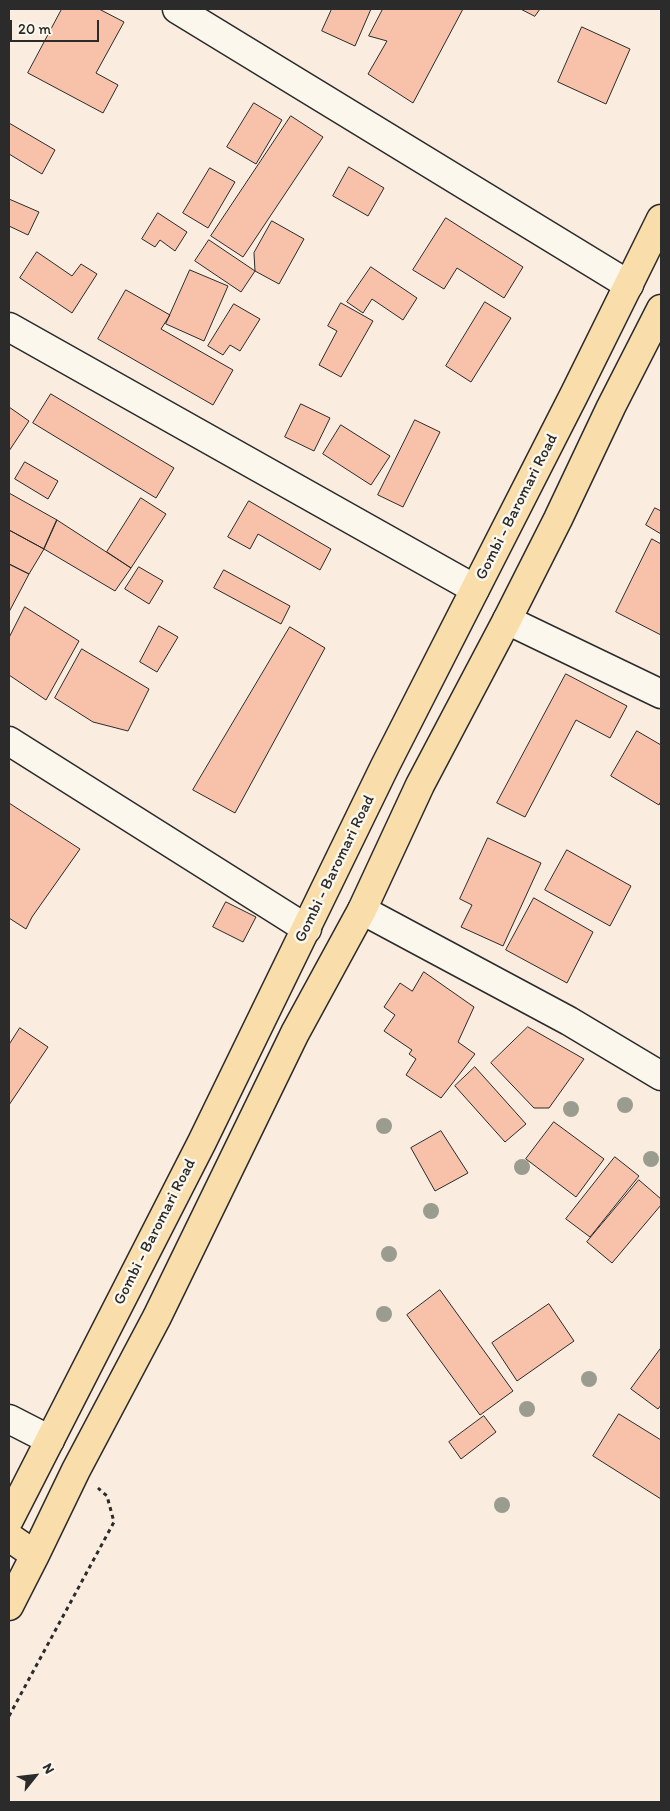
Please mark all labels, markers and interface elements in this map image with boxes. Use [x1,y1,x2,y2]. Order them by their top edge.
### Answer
scale bar [12,10,101,42]
text: 20 m [18,20,51,38]
street label: Gombi - Baromari Road [472,431,562,583]
street label: Gombi - Baromari Road [291,792,379,946]
street label: Gombi - Baromari Road [110,1156,200,1308]
north arrow [10,1751,60,1801]
text: N [39,1760,58,1777]

